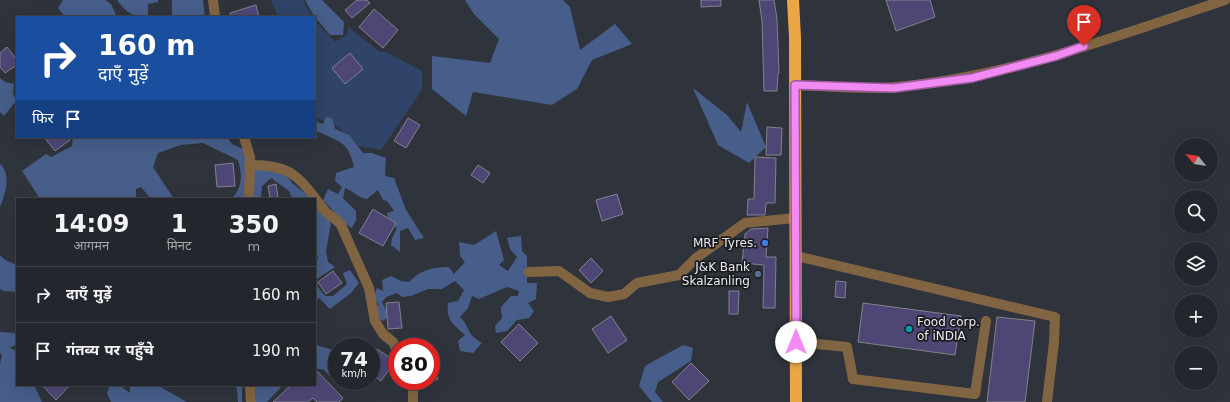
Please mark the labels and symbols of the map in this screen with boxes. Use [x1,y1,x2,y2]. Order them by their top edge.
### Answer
pin [1067,5,1101,46]
north arrow [1174,138,1218,182]
place label: MRF Tyres. [693,236,757,250]
marker: MRF Tyres. [760,238,770,248]
place label: J&K Bank Skalzanling [682,260,750,288]
marker: J&K Bank Skalzanling [753,269,763,279]
place label: Food corp. of iNDIA [917,315,980,343]
position arrow [775,321,817,363]
marker: Food corp. of iNDIA [904,324,914,334]
speed limit sign: 80 [388,338,440,390]

